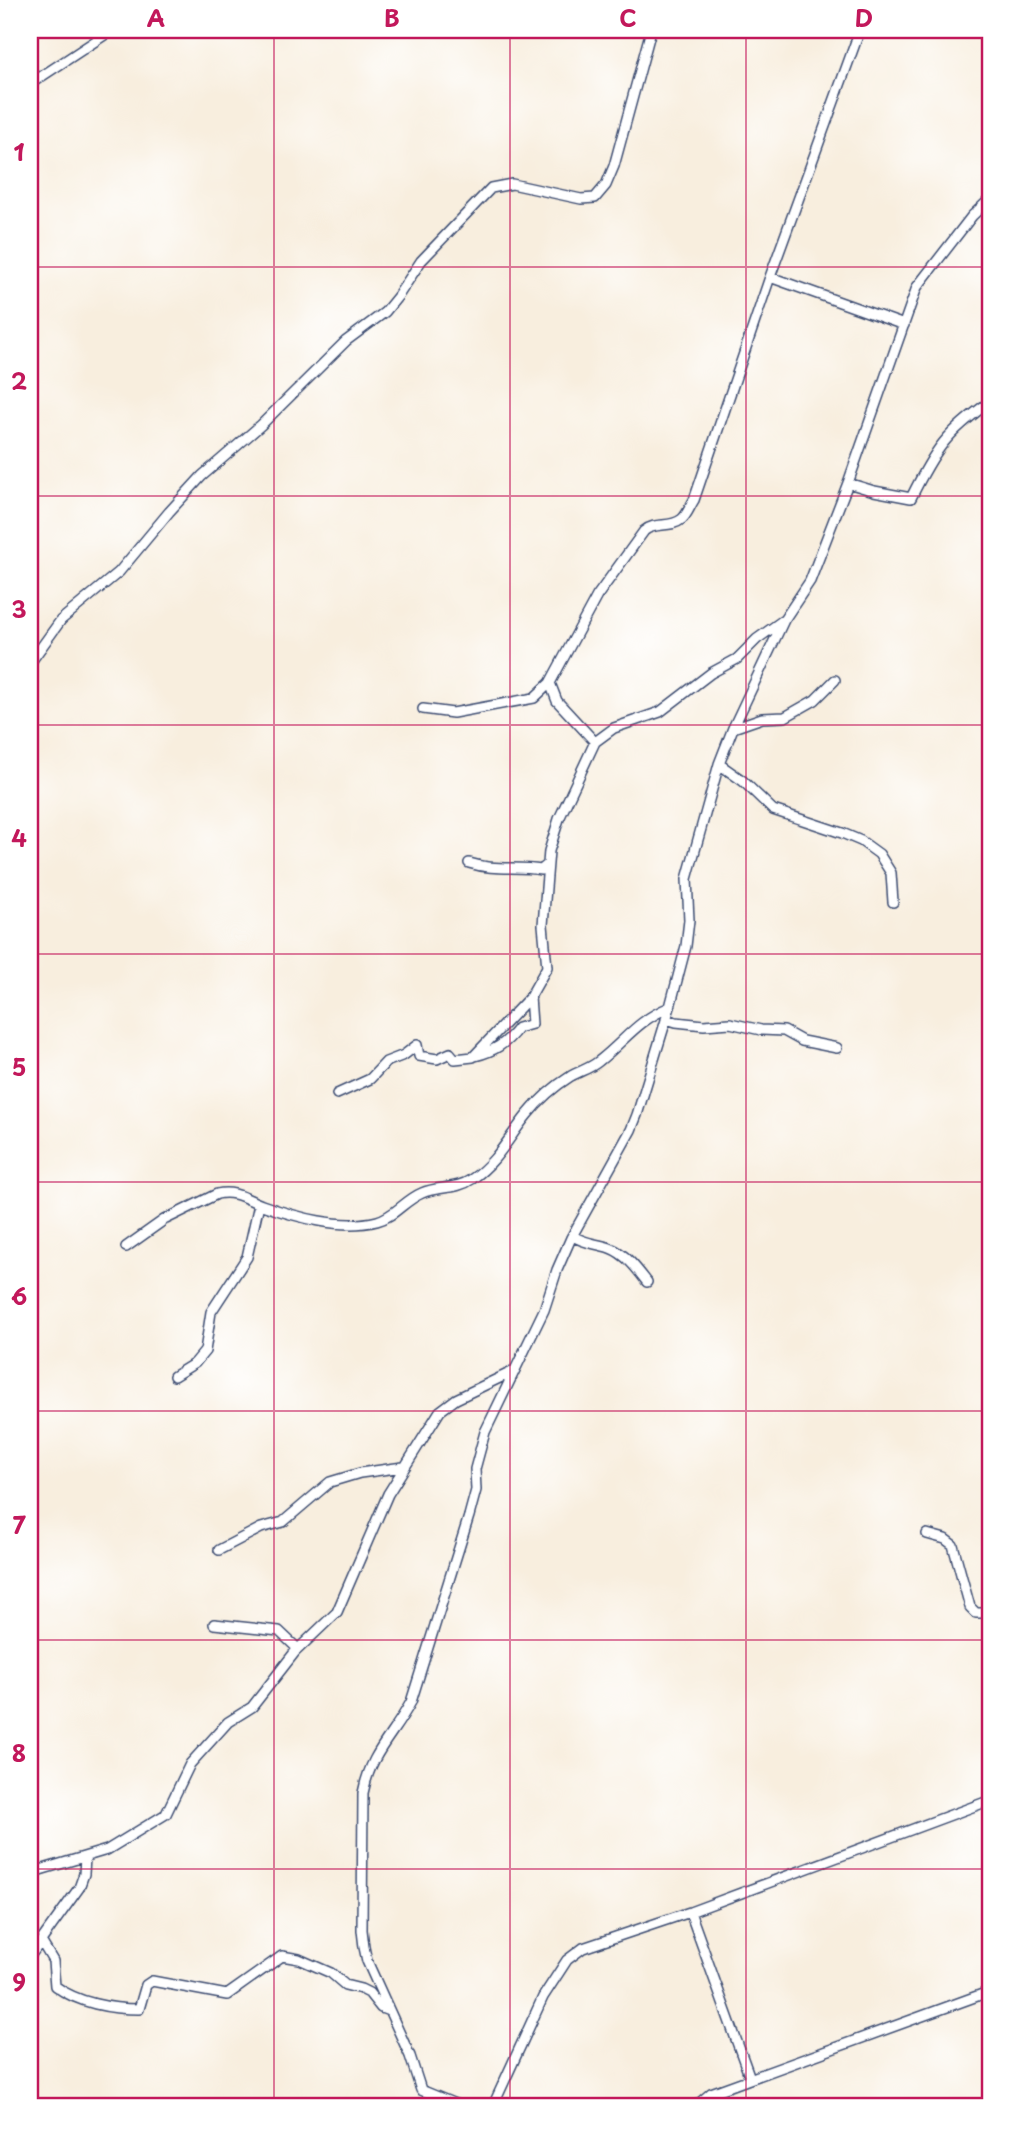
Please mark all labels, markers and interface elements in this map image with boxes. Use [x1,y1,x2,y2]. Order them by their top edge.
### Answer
text: A [147,0,165,35]
text: B [384,0,400,35]
text: C [619,0,637,35]
text: D [855,0,873,35]
text: 1 [14,134,25,169]
text: 2 [11,363,27,398]
text: 3 [11,591,27,626]
text: 4 [11,820,27,855]
text: 5 [12,1049,26,1084]
text: 6 [11,1278,27,1313]
text: 7 [12,1507,26,1542]
text: 8 [12,1735,26,1770]
text: 9 [12,1964,26,1999]

